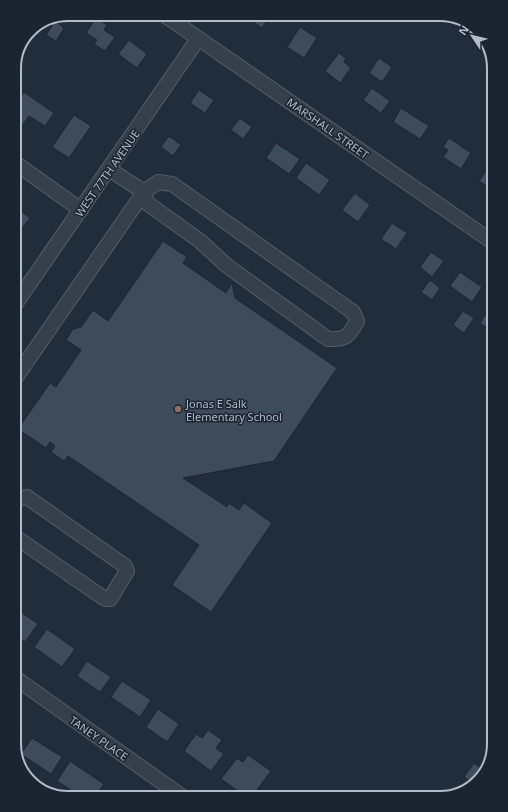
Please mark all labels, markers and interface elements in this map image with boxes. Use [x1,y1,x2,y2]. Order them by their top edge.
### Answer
north arrow [452,16,492,56]
text: N [455,22,472,38]
street label: MARSHALL STREET [284,94,372,162]
street label: WEST 77TH AVENUE [71,127,143,219]
place label: Jonas E Salk Elementary School [185,396,282,424]
marker: Jonas E Salk Elementary School [173,404,183,414]
street label: TANEY PLACE [67,712,131,764]

